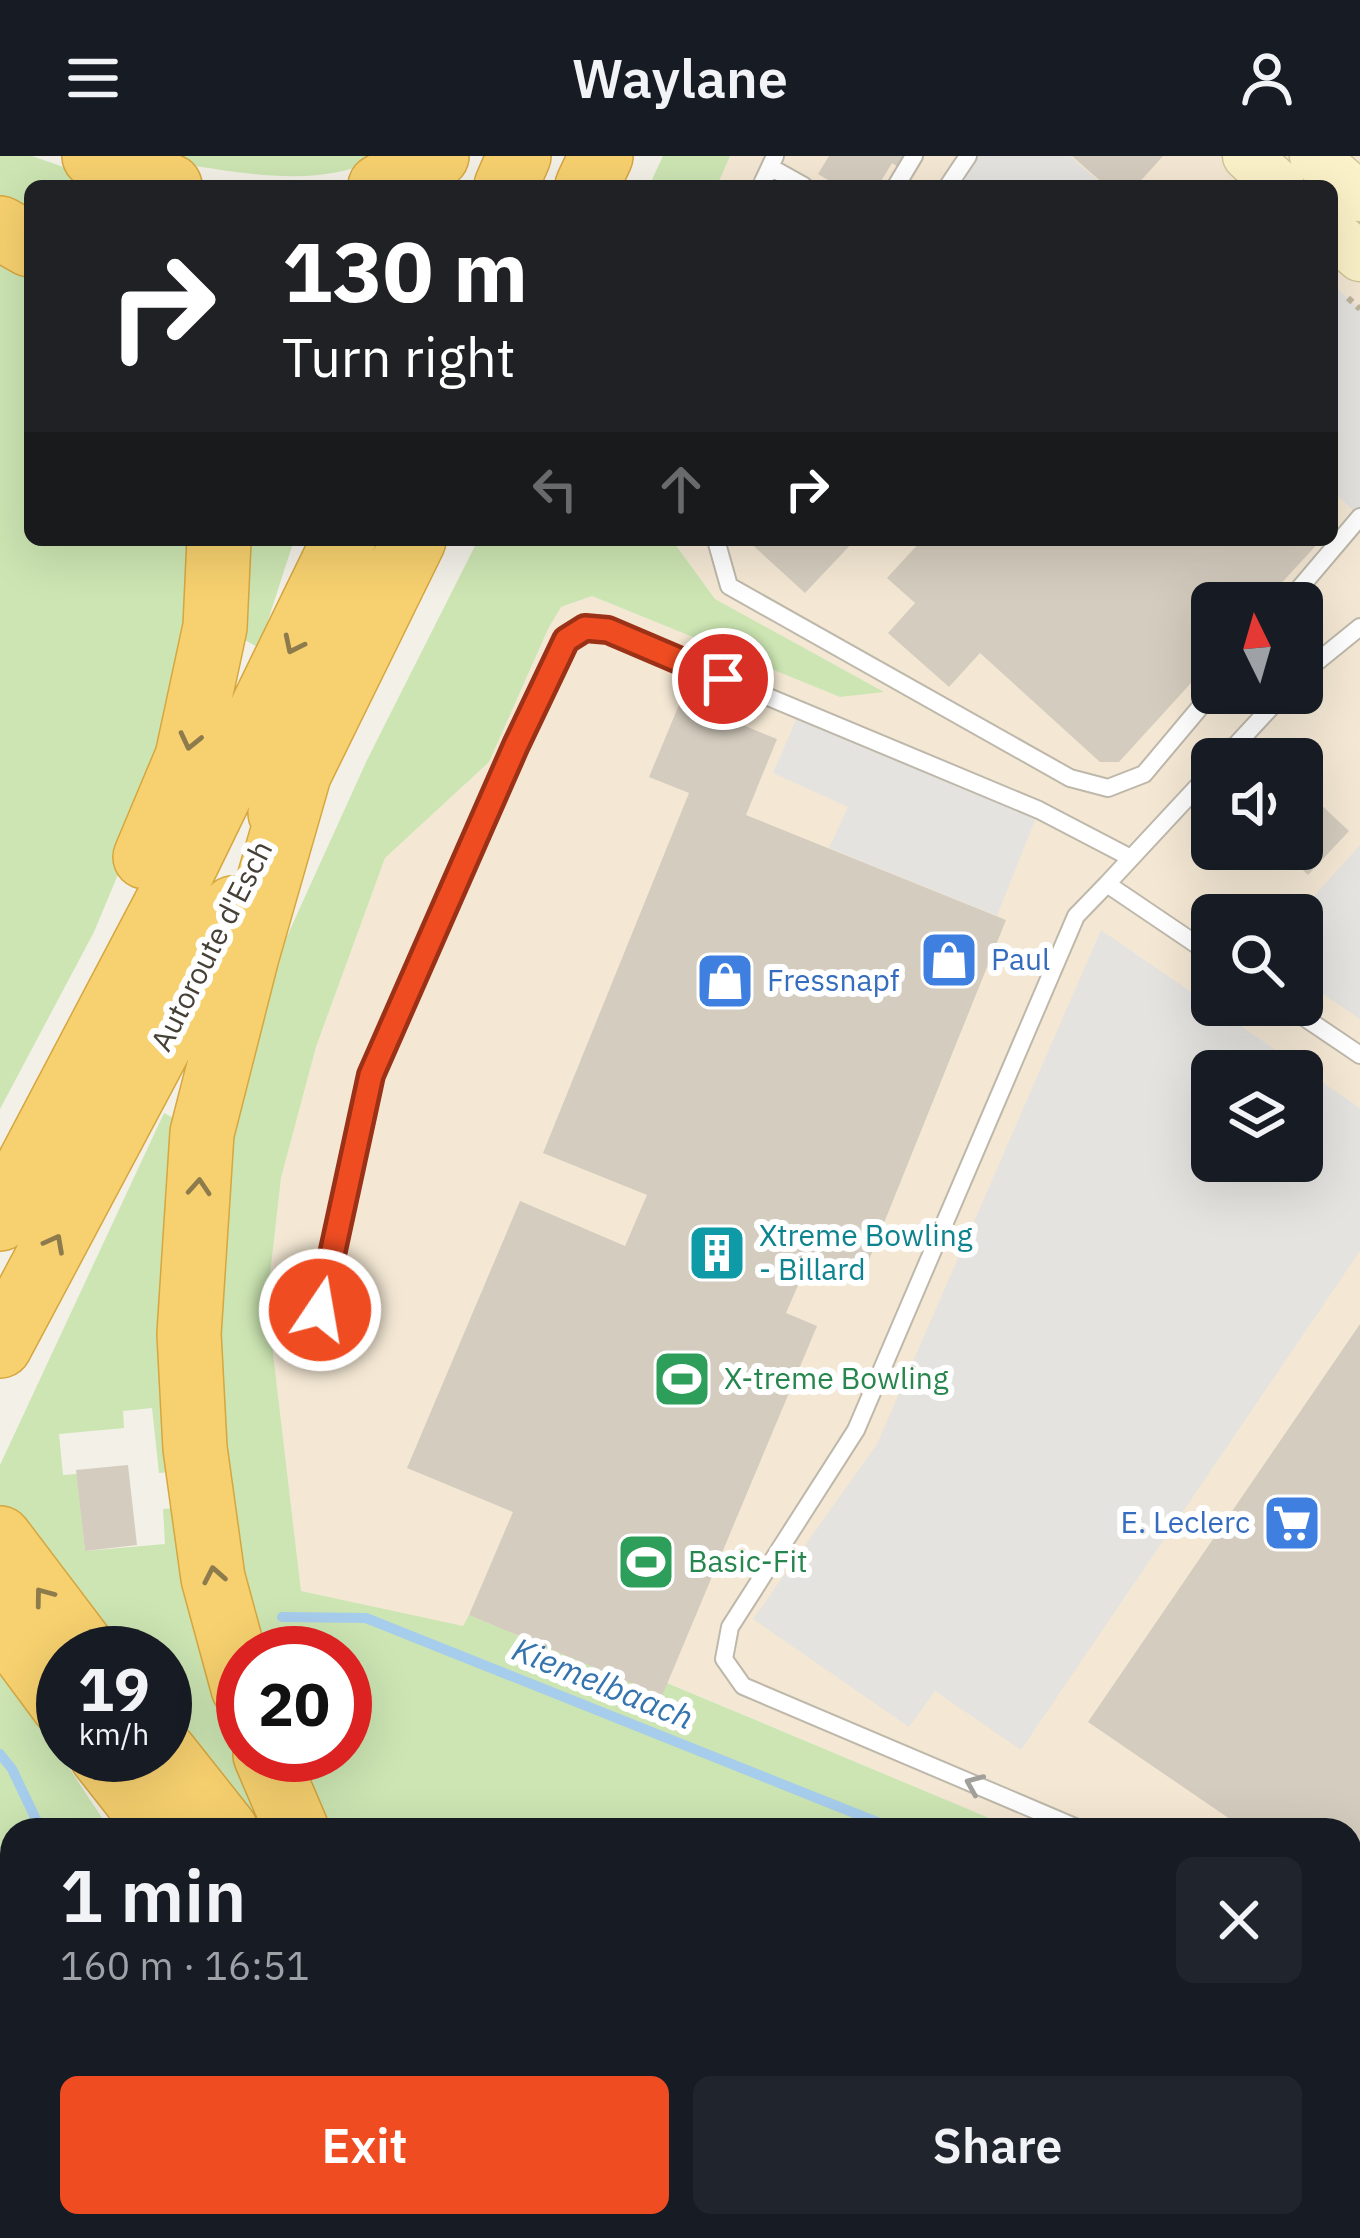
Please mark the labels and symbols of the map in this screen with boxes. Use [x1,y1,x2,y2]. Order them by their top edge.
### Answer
north arrow [1191,582,1323,714]
pin [672,628,774,730]
one-way arrow [283,633,307,654]
one-way arrow [179,730,204,751]
street label: Autoroute d'Esch [141,834,280,1057]
shop icon: Paul [918,929,980,991]
place label: Paul [991,939,1050,978]
shop icon: Fressnapf [694,950,756,1012]
place label: Fressnapf [767,960,900,999]
one-way arrow [185,1177,211,1196]
place label: Xtreme Bowling - Billard [759,1215,973,1288]
building icon: Xtreme Bowling - Billard [686,1222,748,1284]
one-way arrow [41,1234,64,1255]
position arrow [257,1247,383,1373]
sports icon: X-treme Bowling [651,1348,713,1410]
place label: X-treme Bowling [724,1358,949,1397]
supermarket icon: E. Leclerc [1261,1492,1323,1554]
place label: E. Leclerc [1120,1502,1250,1541]
sports icon: Basic-Fit [615,1531,677,1593]
place label: Basic-Fit [688,1541,808,1580]
one-way arrow [202,1566,228,1586]
one-way arrow [36,1587,58,1609]
speed limit sign: 20 [216,1626,372,1782]
water label: Kiemelbaach [506,1627,700,1738]
one-way arrow [965,1774,986,1798]

